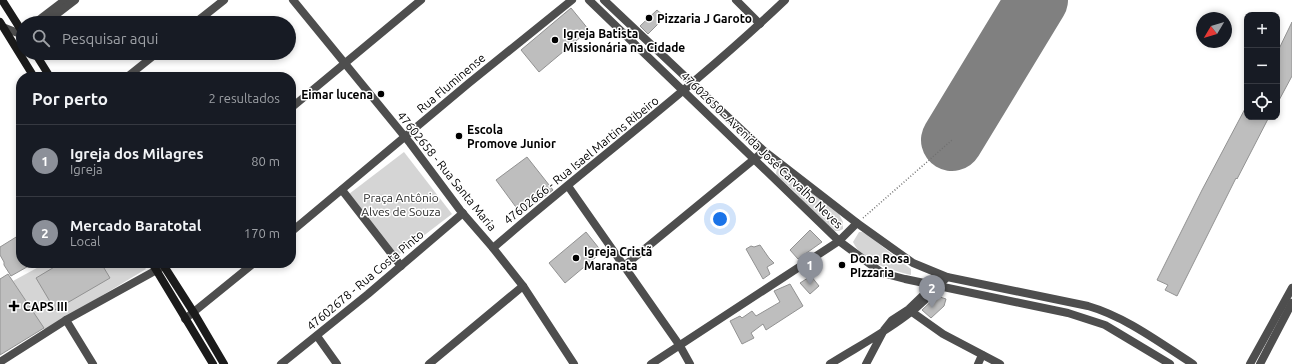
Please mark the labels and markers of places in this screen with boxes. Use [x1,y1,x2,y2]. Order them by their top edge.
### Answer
place label: Pizzaria J Garoto [657,12,752,25]
marker: Pizzaria J Garoto [644,13,654,23]
place label: Igreja Batista Missionária na Cidade [563,27,685,54]
marker: Igreja Batista Missionária na Cidade [550,35,560,45]
place label: Eimar lucena [301,88,373,101]
marker: Eimar lucena [376,89,386,99]
place label: Escola Promove Junior [467,123,556,150]
marker: Escola Promove Junior [454,131,464,141]
place label: Igreja Cristã Maranata [584,245,652,272]
pin: 1 [797,252,823,285]
place label: Dona Rosa PIzzaria [850,252,909,279]
marker: Igreja Cristã Maranata [571,253,581,263]
marker: Dona Rosa PIzzaria [837,260,847,270]
pin: 2 [919,275,945,308]
marker: CAPS III [8,300,20,312]
place label: CAPS III [23,300,68,313]

